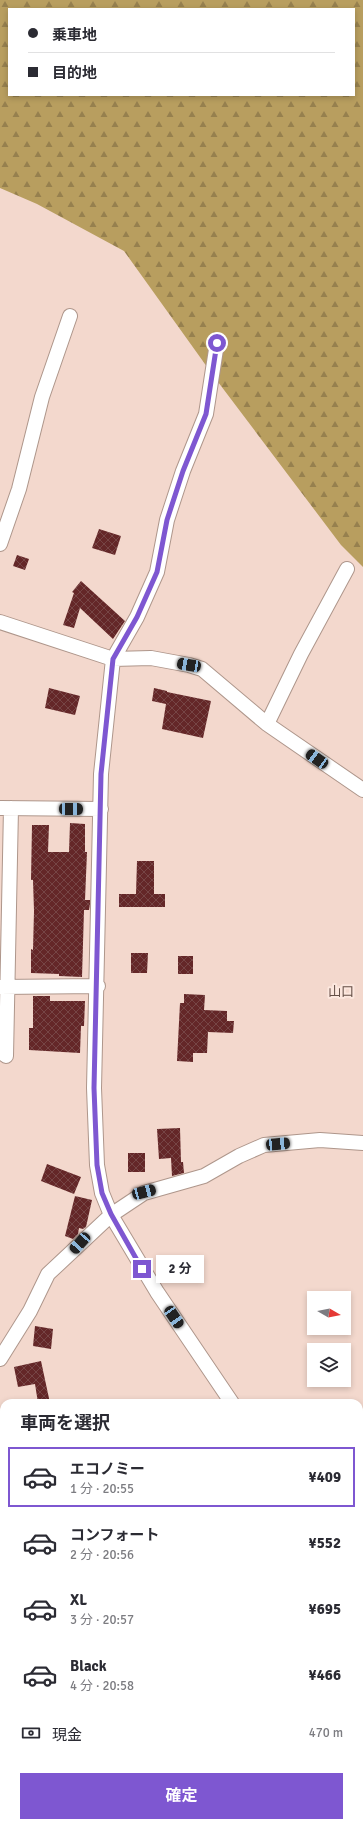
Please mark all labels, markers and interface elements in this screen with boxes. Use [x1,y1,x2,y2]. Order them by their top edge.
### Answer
text: 乗車地 [52,26,97,44]
text: 目的地 [52,64,97,82]
route start [208,334,226,352]
car [176,657,202,673]
car [304,747,330,771]
car [59,803,83,815]
district label: 山口 [328,984,354,1000]
car [266,1137,290,1151]
car [131,1183,157,1201]
car [68,1230,92,1256]
callout: 2 分 [156,1255,204,1283]
route end [133,1260,151,1278]
text: 2 分 [169,1261,191,1277]
north arrow [307,1291,351,1335]
map controls [307,1291,351,1387]
car [162,1304,186,1330]
button: layers [307,1343,351,1387]
text: 車両を選択 [20,1412,110,1434]
icon: car [22,1459,58,1495]
text: エコノミー [70,1460,145,1478]
text: ¥409 [309,1468,341,1486]
text: 1 分 · 20:55 [70,1481,134,1497]
icon: car [22,1525,58,1561]
text: コンフォート [70,1526,160,1544]
text: ¥552 [309,1534,341,1552]
text: 2 分 · 20:56 [70,1547,134,1563]
icon: car [22,1591,58,1627]
text: XL [70,1591,87,1609]
text: ¥695 [309,1600,341,1618]
text: 3 分 · 20:57 [70,1612,134,1628]
icon: car [22,1657,58,1693]
text: Black [70,1657,107,1675]
text: ¥466 [309,1666,341,1684]
text: 4 分 · 20:58 [70,1678,134,1694]
icon: cash [20,1722,42,1744]
text: 470 m [309,1725,343,1741]
text: 現金 [52,1726,82,1744]
button: 確定 [20,1773,343,1819]

